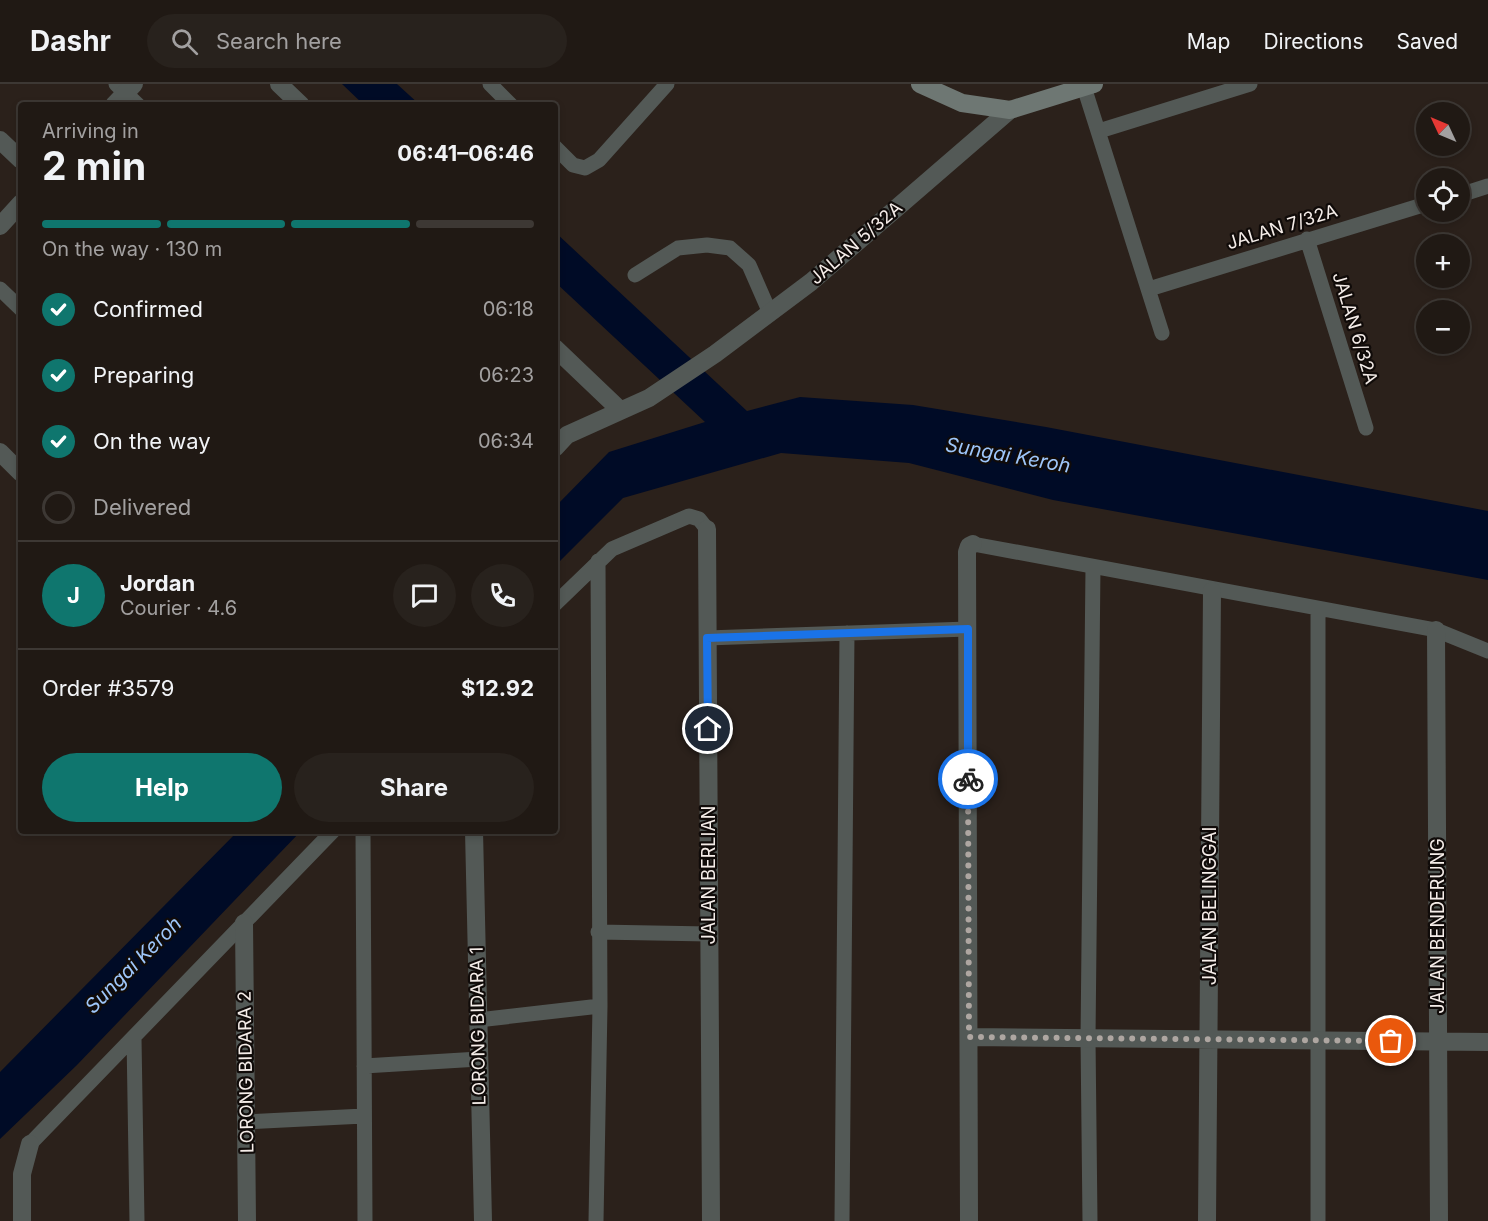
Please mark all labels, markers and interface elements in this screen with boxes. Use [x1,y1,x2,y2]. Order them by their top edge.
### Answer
search box [147,14,567,68]
text: Dashr [30,24,111,58]
icon: search [168,25,201,58]
text: Search here [216,28,342,54]
text: Map [1187,29,1230,54]
text: Directions [1263,29,1364,54]
text: Saved [1397,29,1458,54]
north arrow [1416,102,1470,156]
map controls [1416,102,1470,354]
text: Arriving in [42,119,139,143]
text: 06:41–06:46 [397,140,534,166]
text: 2 min [42,142,146,189]
button: locate [1416,168,1470,222]
street label: JALAN 5/32A [805,197,906,288]
street label: JALAN 7/32A [1224,200,1340,253]
button: + [1416,234,1470,288]
text: On the way · 130 m [42,237,222,261]
street label: JALAN 6/32A [1329,269,1382,386]
icon: check [42,293,75,326]
text: Confirmed [93,296,203,322]
text: 06:18 [483,297,534,321]
button: − [1416,300,1470,354]
icon: check [42,359,75,392]
text: Preparing [93,362,194,388]
text: 06:23 [479,363,534,387]
icon: check [42,425,75,458]
text: On the way [93,428,211,454]
text: 06:34 [478,429,534,453]
water label: Sungai Keroh [944,432,1072,478]
text: Delivered [93,494,191,520]
button: chat [393,564,456,627]
button: phone [471,564,534,627]
text: Jordan [120,570,195,596]
text: J [67,582,80,608]
text: Courier · 4.6 [120,596,237,620]
text: Order #3579 [42,675,174,701]
text: $12.92 [461,675,534,701]
pin [682,703,733,754]
icon: home [691,712,724,745]
courier [938,749,998,809]
button: Help [42,753,282,822]
button: Share [294,753,534,822]
icon: bike [952,763,985,796]
street label: JALAN BERLIAN [698,806,719,944]
street label: JALAN BELINGGAI [1199,827,1220,985]
street label: JALAN BENDERUNG [1427,838,1448,1014]
water label: Sungai Keroh [80,912,186,1018]
street label: LORONG BIDARA 1 [466,947,489,1105]
street label: LORONG BIDARA 2 [234,991,257,1153]
pin [1365,1015,1416,1066]
icon: bag [1374,1024,1407,1057]

